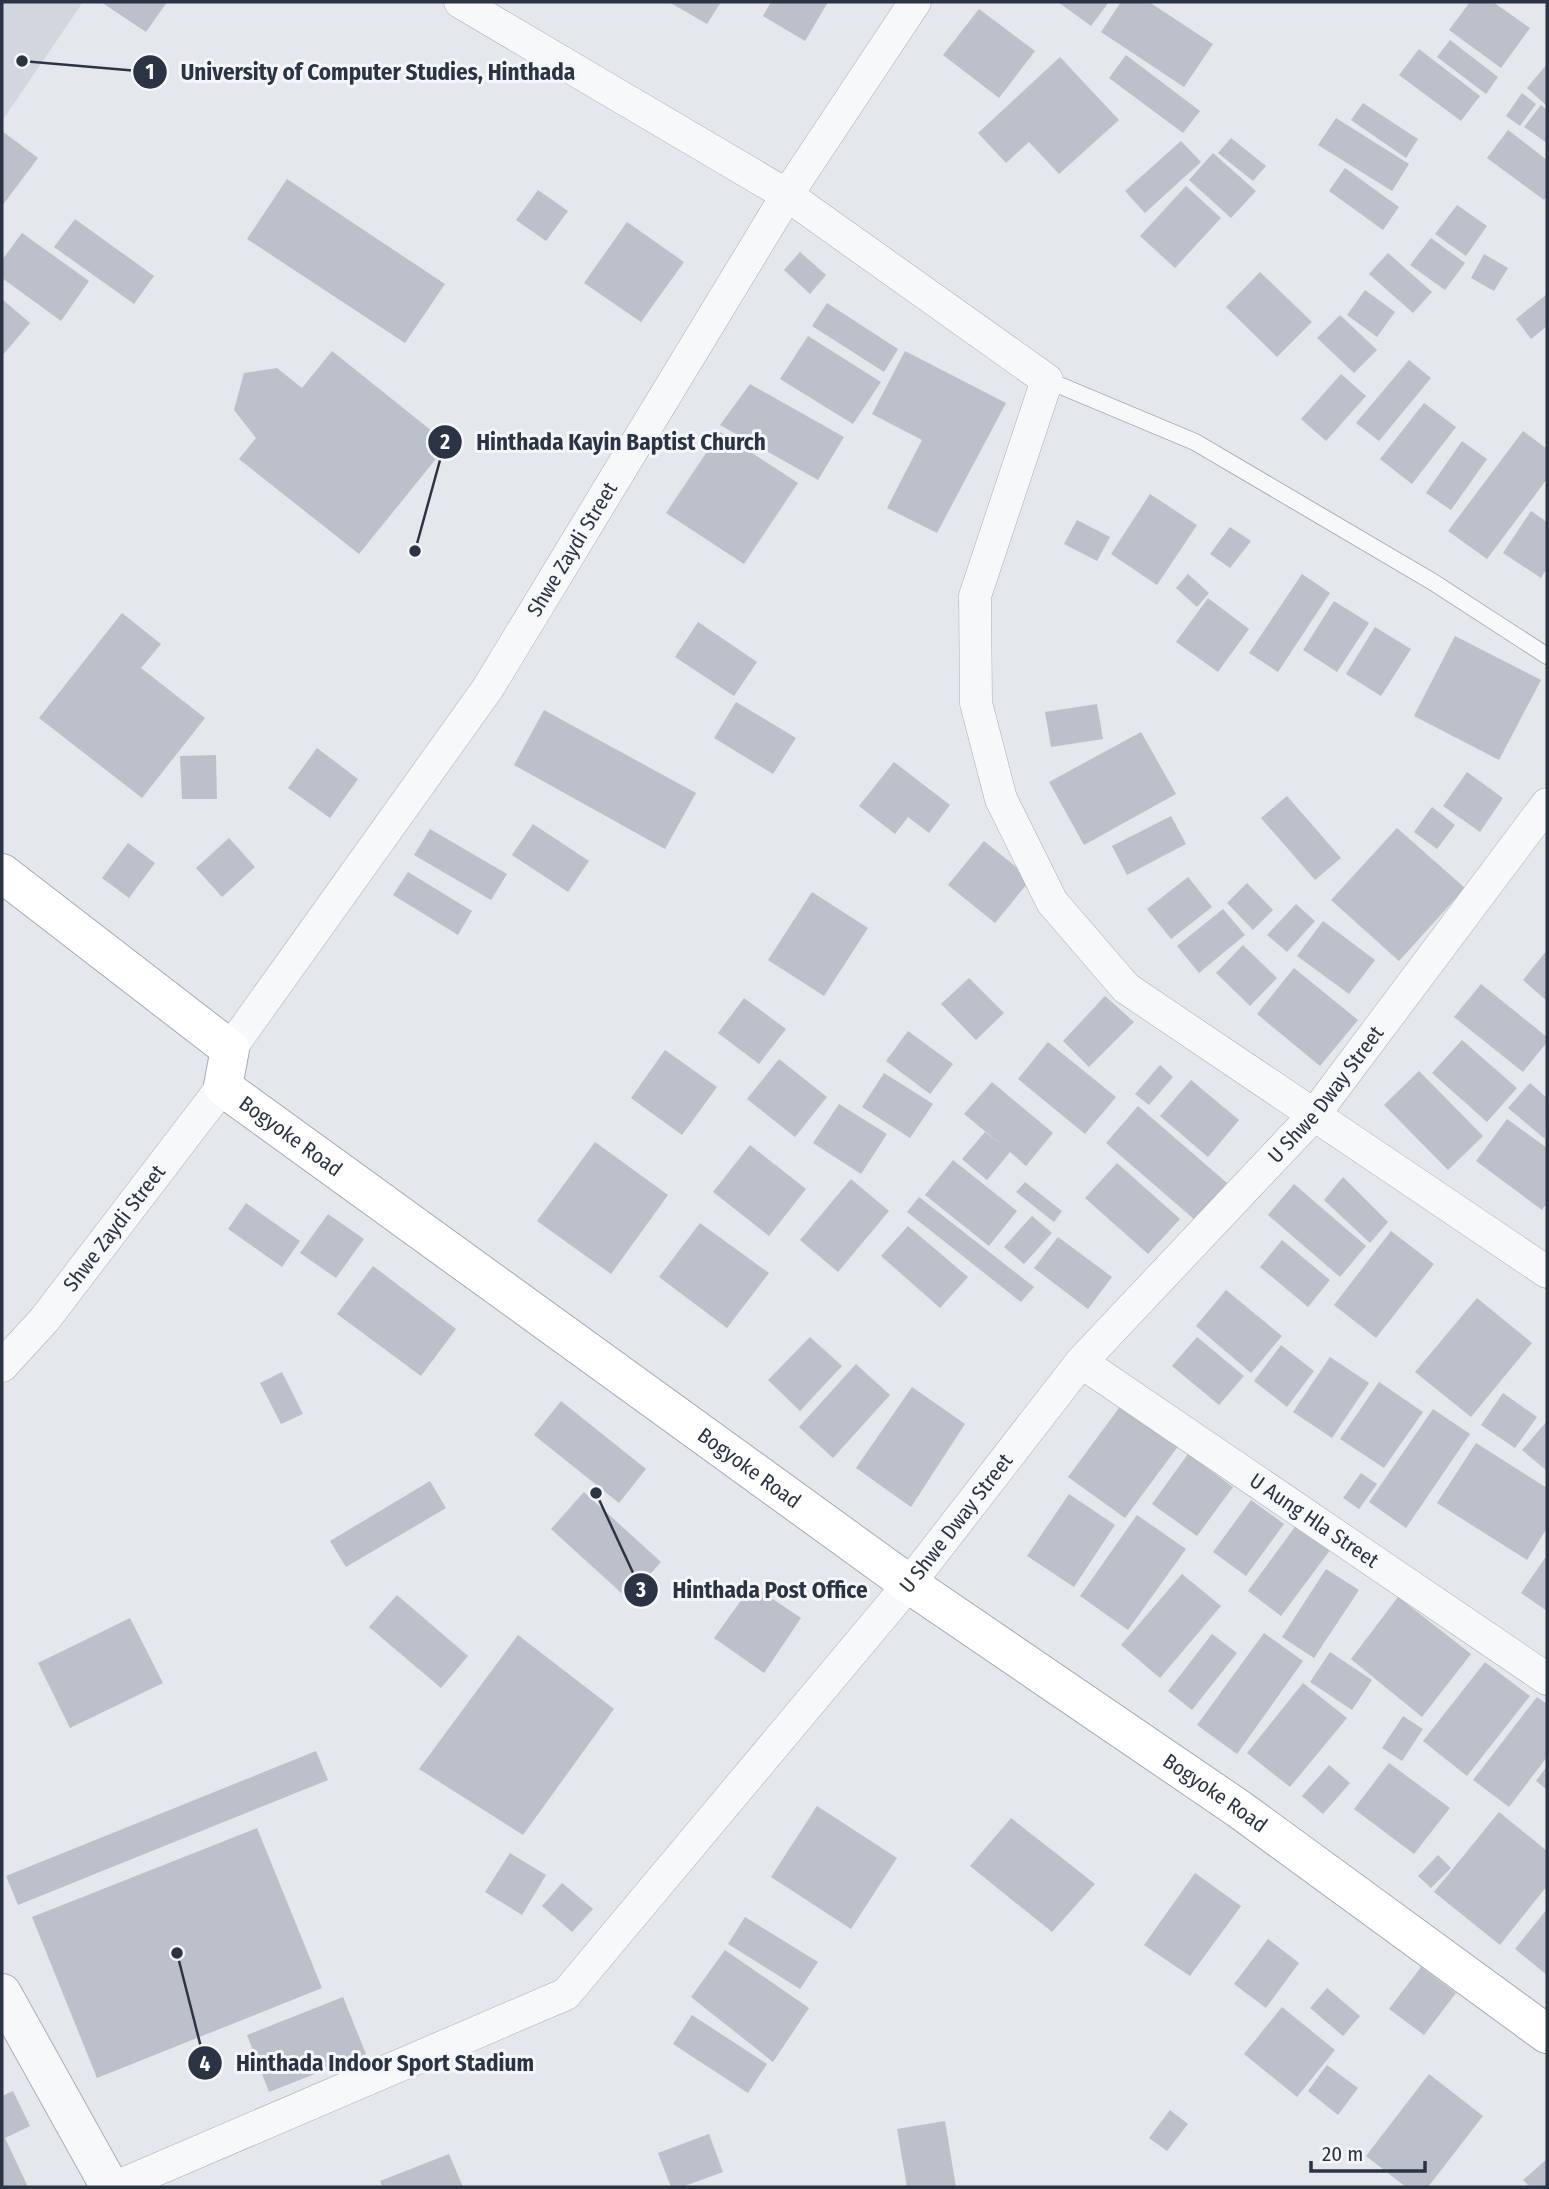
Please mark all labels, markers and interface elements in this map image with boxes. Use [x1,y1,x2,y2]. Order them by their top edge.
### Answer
callout: University of Computer Studies, Hinthada [132,50,590,94]
text: University of Computer Studies, Hinthada [181,58,575,86]
text: 1 [146,59,154,85]
callout: Hinthada Kayin Baptist Church [428,420,780,464]
text: Hinthada Kayin Baptist Church [476,428,766,456]
text: 2 [439,429,450,455]
street label: Shwe Zaydi Street [521,477,623,621]
street label: U Shwe Dway Street [1262,1021,1389,1169]
street label: Bogyoke Road [234,1090,347,1182]
street label: Shwe Zaydi Street [58,1160,171,1297]
street label: Bogyoke Road [692,1422,806,1514]
street label: U Shwe Dway Street [894,1448,1018,1598]
street label: U Aung Hla Street [1245,1468,1384,1574]
callout: Hinthada Post Office [624,1568,882,1612]
text: Hinthada Post Office [672,1576,868,1604]
text: 3 [635,1577,646,1603]
street label: Bogyoke Road [1158,1748,1272,1838]
callout: Hinthada Indoor Sport Stadium [187,2041,548,2085]
text: Hinthada Indoor Sport Stadium [236,2049,534,2077]
text: 4 [200,2051,211,2077]
scale bar [1311,2130,1425,2174]
text: 20 m [1322,2141,1363,2167]

